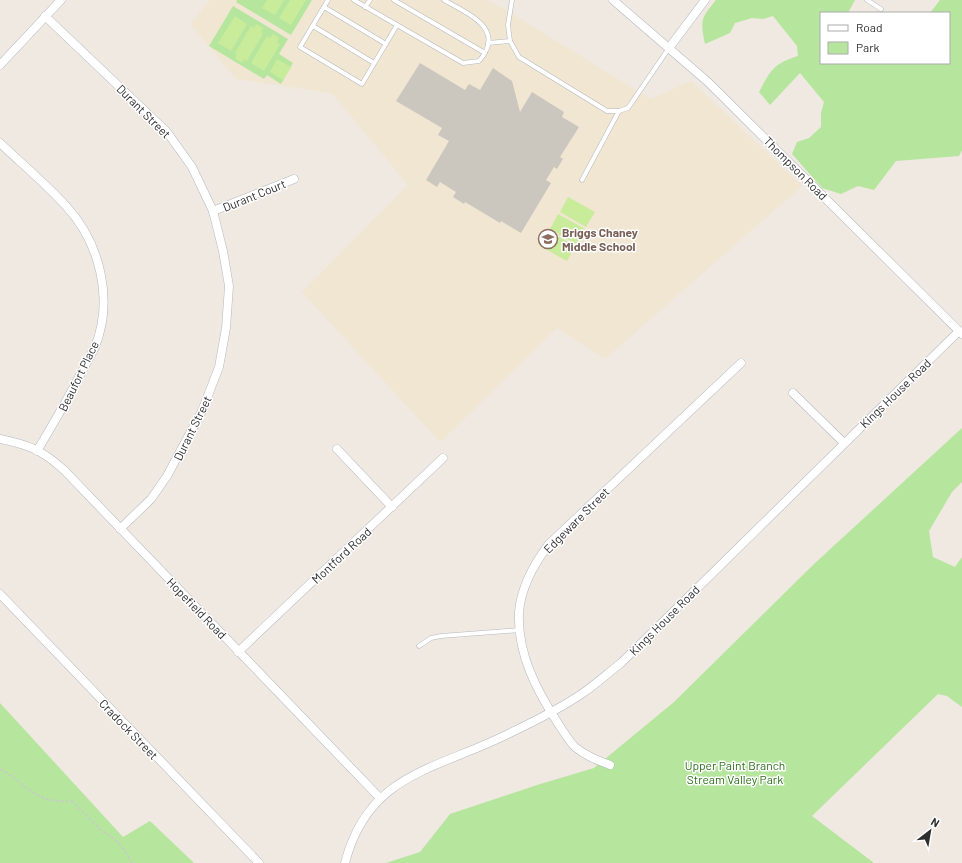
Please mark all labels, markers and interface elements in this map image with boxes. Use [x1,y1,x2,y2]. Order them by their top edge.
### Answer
legend [820,12,950,64]
text: Road [856,20,883,34]
text: Park [856,40,880,54]
street label: Durant Street [114,81,174,141]
street label: Thompson Road [761,133,831,203]
street label: Durant Court [221,176,287,214]
place label: Briggs Chaney Middle School [562,225,638,253]
school or university icon: Briggs Chaney Middle School [537,228,559,250]
street label: Beaufort Place [55,339,101,413]
street label: Kings House Road [857,356,933,430]
street label: Durant Street [170,393,214,463]
street label: Edgeware Street [540,484,612,556]
street label: Montford Road [308,524,374,586]
street label: Hopefield Road [164,575,230,641]
street label: Kings House Road [626,582,702,658]
street label: Cradock Street [97,696,161,762]
park label: Upper Paint Branch Stream Valley Park [685,758,785,786]
north arrow [910,811,950,851]
text: N [929,815,942,829]

